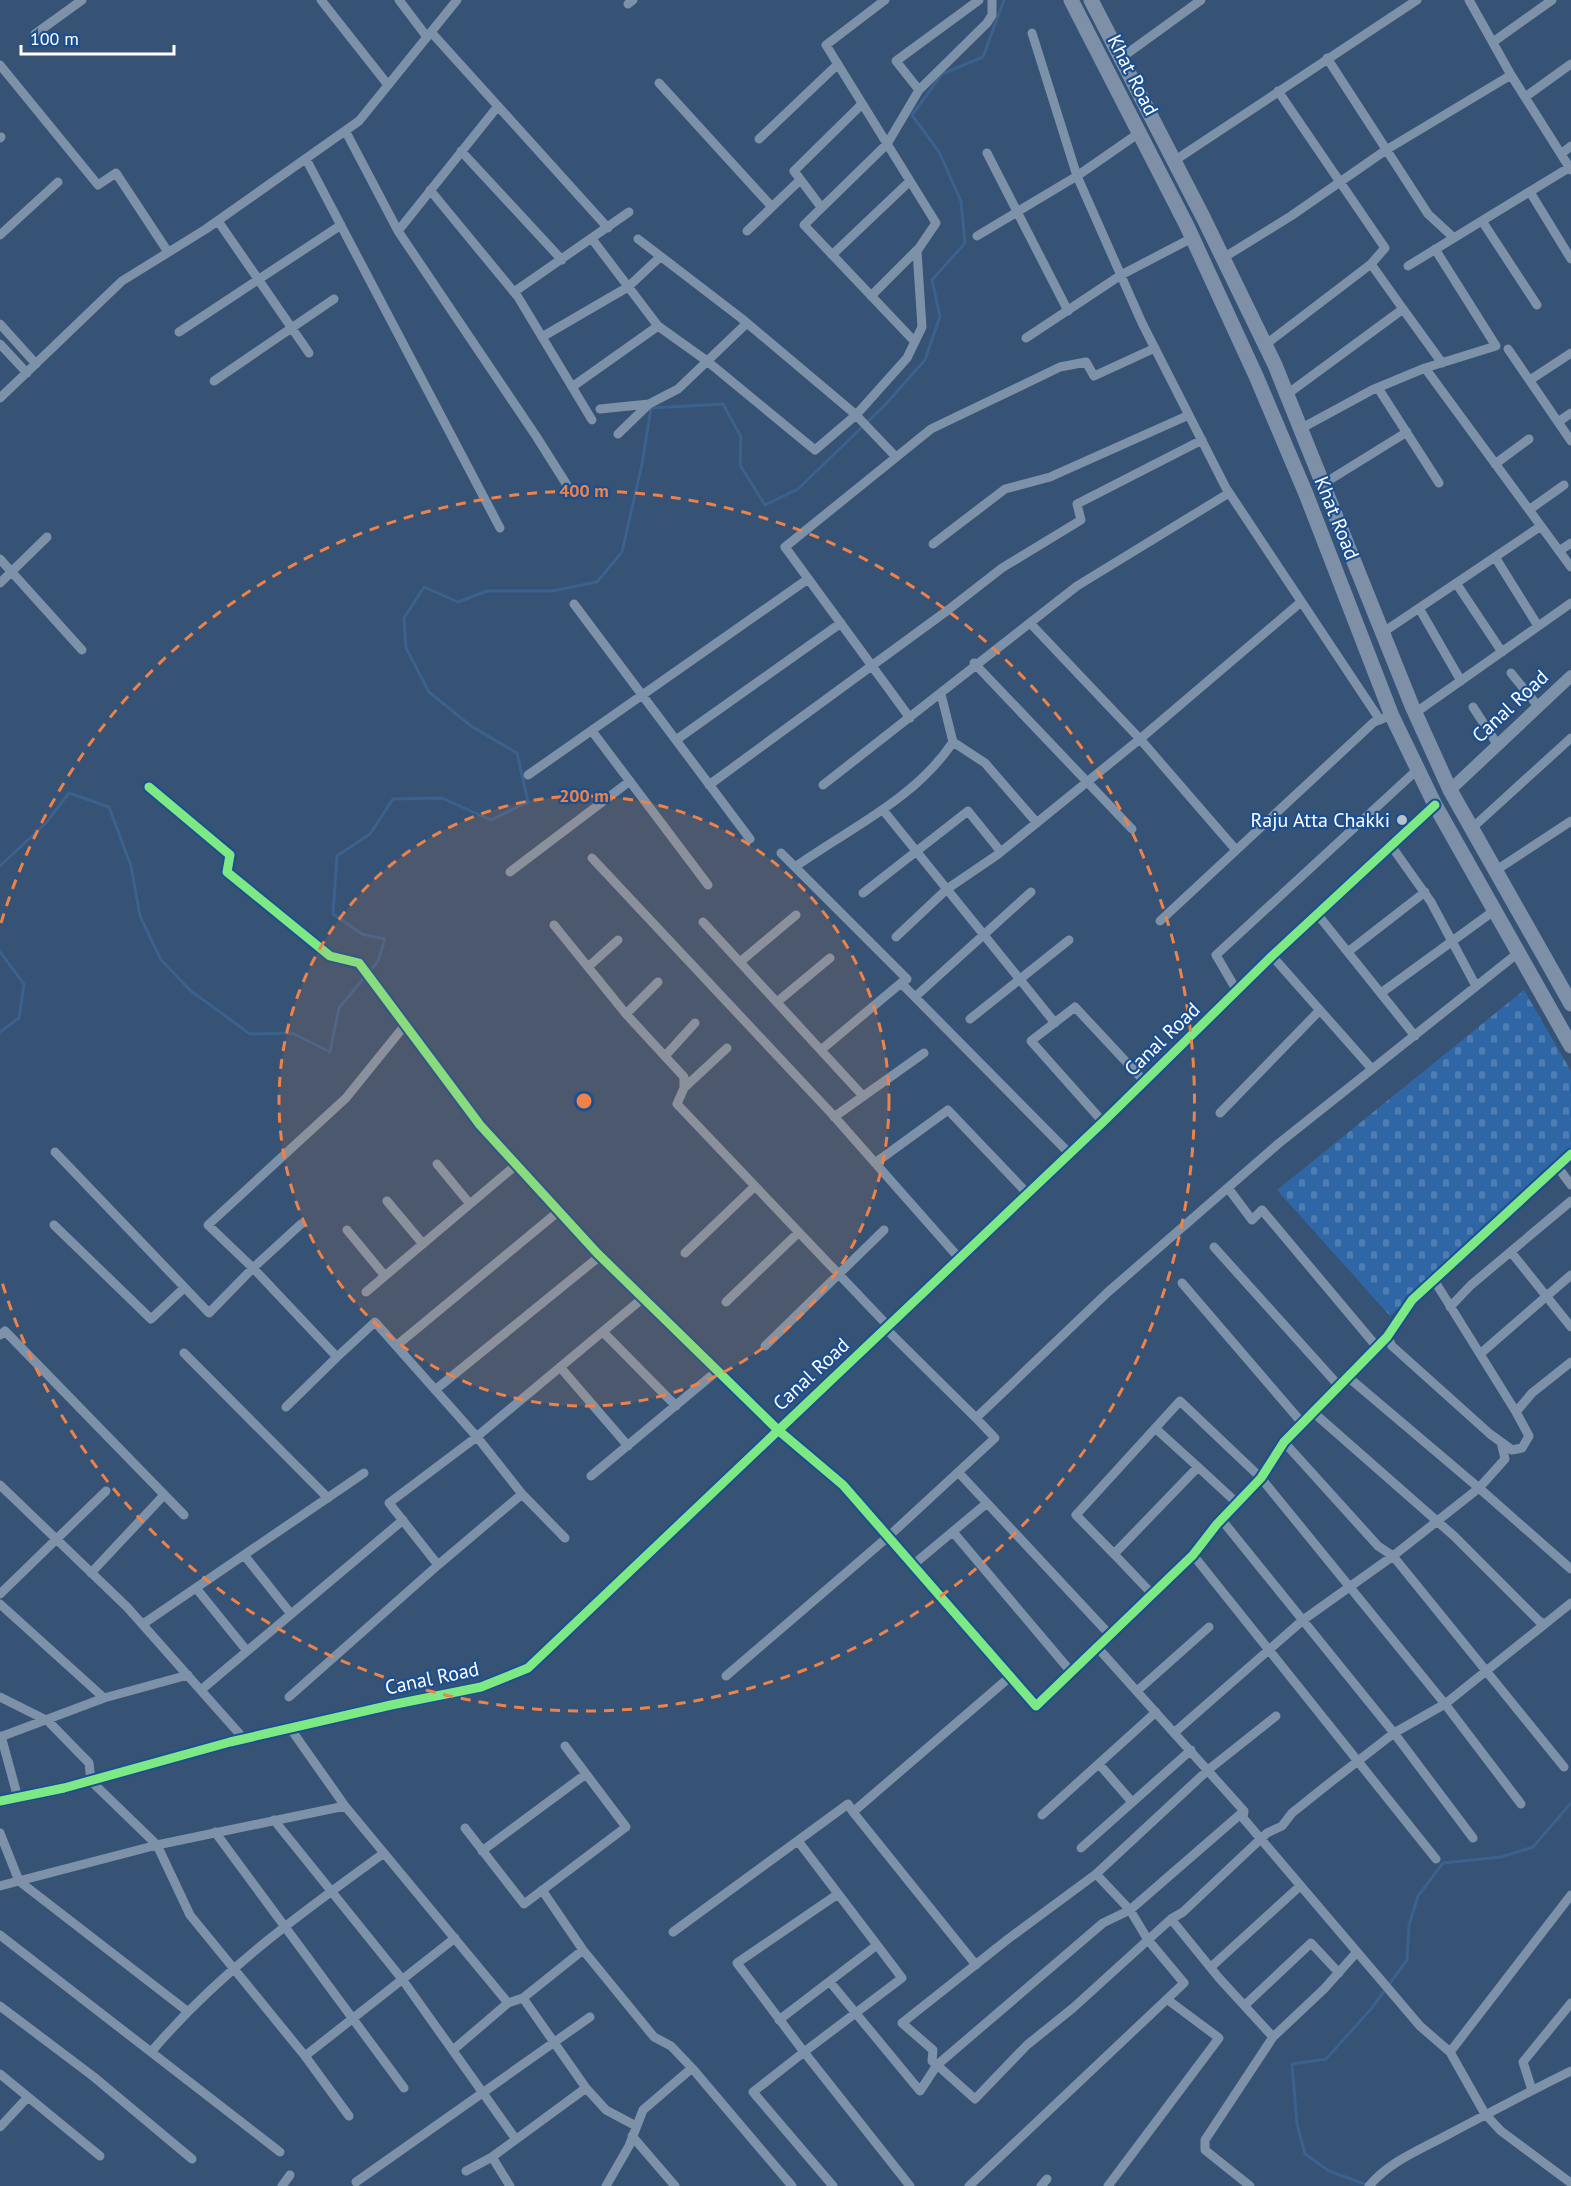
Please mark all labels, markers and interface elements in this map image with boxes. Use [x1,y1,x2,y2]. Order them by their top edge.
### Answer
scale bar [21,18,174,56]
text: 100 m [30,27,79,50]
street label: Khat Road [1102,30,1164,120]
street label: Khat Road [1309,473,1365,563]
text: 400 m [559,479,609,502]
street label: Canal Road [1466,664,1554,748]
text: 200 m [559,784,609,807]
place label: Raju Atta Chakki [1251,807,1390,833]
marker: Raju Atta Chakki [1395,813,1409,827]
street label: Canal Road [1119,997,1205,1081]
centre of rings [574,1091,594,1111]
street label: Canal Road [767,1332,855,1416]
street label: Canal Road [383,1655,481,1701]

